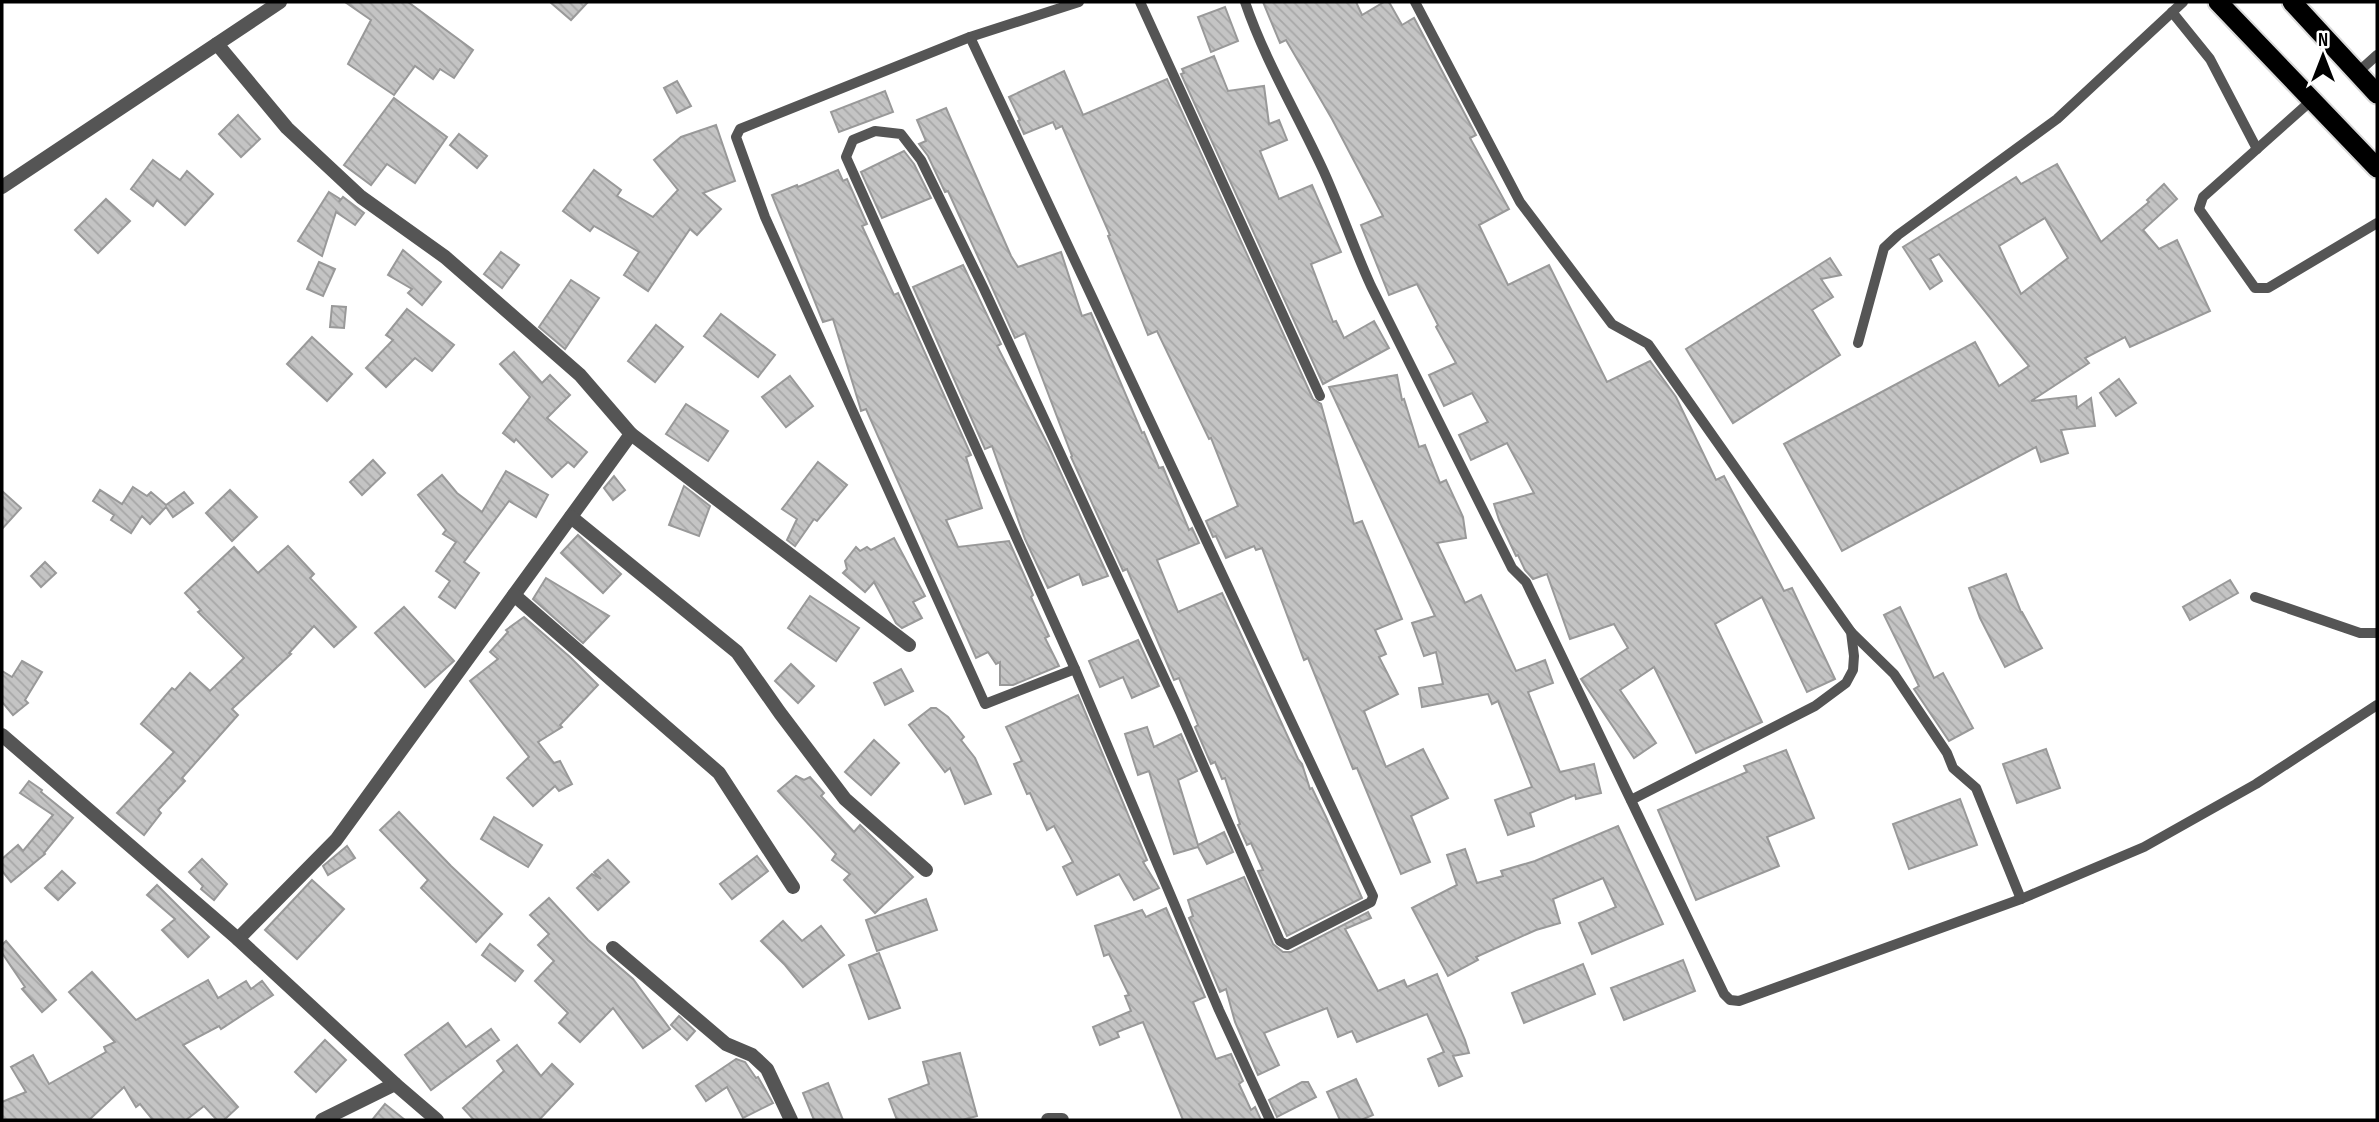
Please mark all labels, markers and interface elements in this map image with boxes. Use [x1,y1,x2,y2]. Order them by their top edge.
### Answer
north arrow [2288,21,2358,91]
text: N [2318,29,2328,52]

